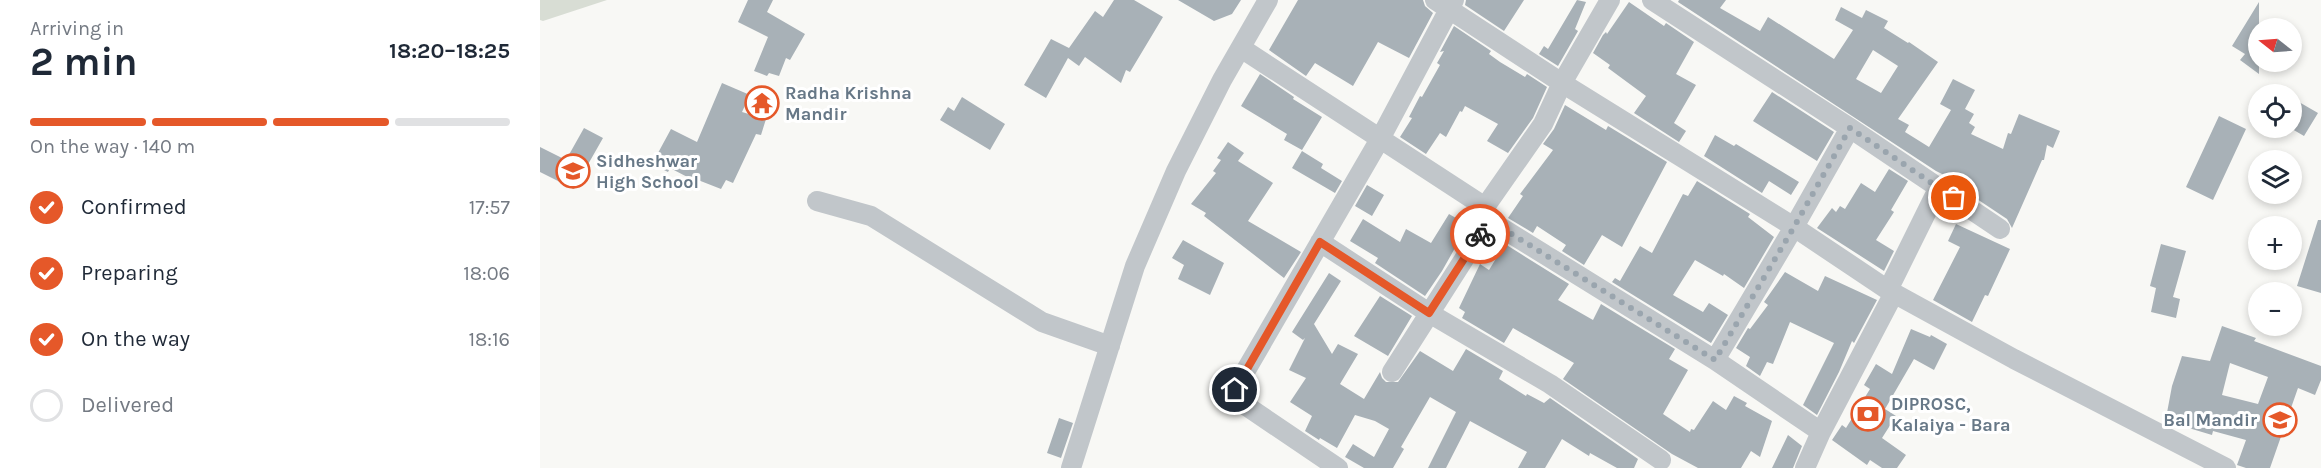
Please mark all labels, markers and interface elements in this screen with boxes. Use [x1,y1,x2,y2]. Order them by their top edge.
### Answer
text: Arriving in [30,17,124,40]
north arrow [2248,18,2302,72]
map controls [2248,18,2302,336]
text: 18:20–18:25 [389,38,510,64]
text: 2 min [30,39,138,85]
place label: Radha Krishna Mandir [785,82,912,125]
button: locate [2248,84,2302,138]
temple icon: Radha Krishna Mandir [744,85,780,121]
text: On the way · 140 m [30,135,195,158]
place label: Sidheshwar High School [596,150,699,193]
button: layers [2248,150,2302,204]
school or university icon: Sidheshwar High School [555,153,591,189]
pin [1928,172,1979,223]
icon: bag [1937,181,1970,214]
icon: check [30,191,63,224]
text: Confirmed [81,194,187,220]
text: 17:57 [469,196,510,219]
courier [1450,204,1510,264]
button: + [2248,216,2302,270]
icon: bike [1464,218,1497,251]
icon: check [30,257,63,290]
text: Preparing [81,260,178,286]
text: 18:06 [463,262,510,285]
button: − [2248,282,2302,336]
icon: check [30,323,63,356]
text: On the way [81,326,190,352]
text: 18:16 [468,328,510,351]
pin [1209,364,1260,415]
icon: home [1218,373,1251,406]
text: Delivered [81,392,174,418]
place label: DIPROSC, Kalaiya - Bara [1891,393,2010,436]
bank icon: DIPROSC, Kalaiya - Bara [1850,396,1886,432]
school or university icon: Bal Mandir [2262,402,2298,438]
place label: Bal Mandir [2163,409,2257,431]

